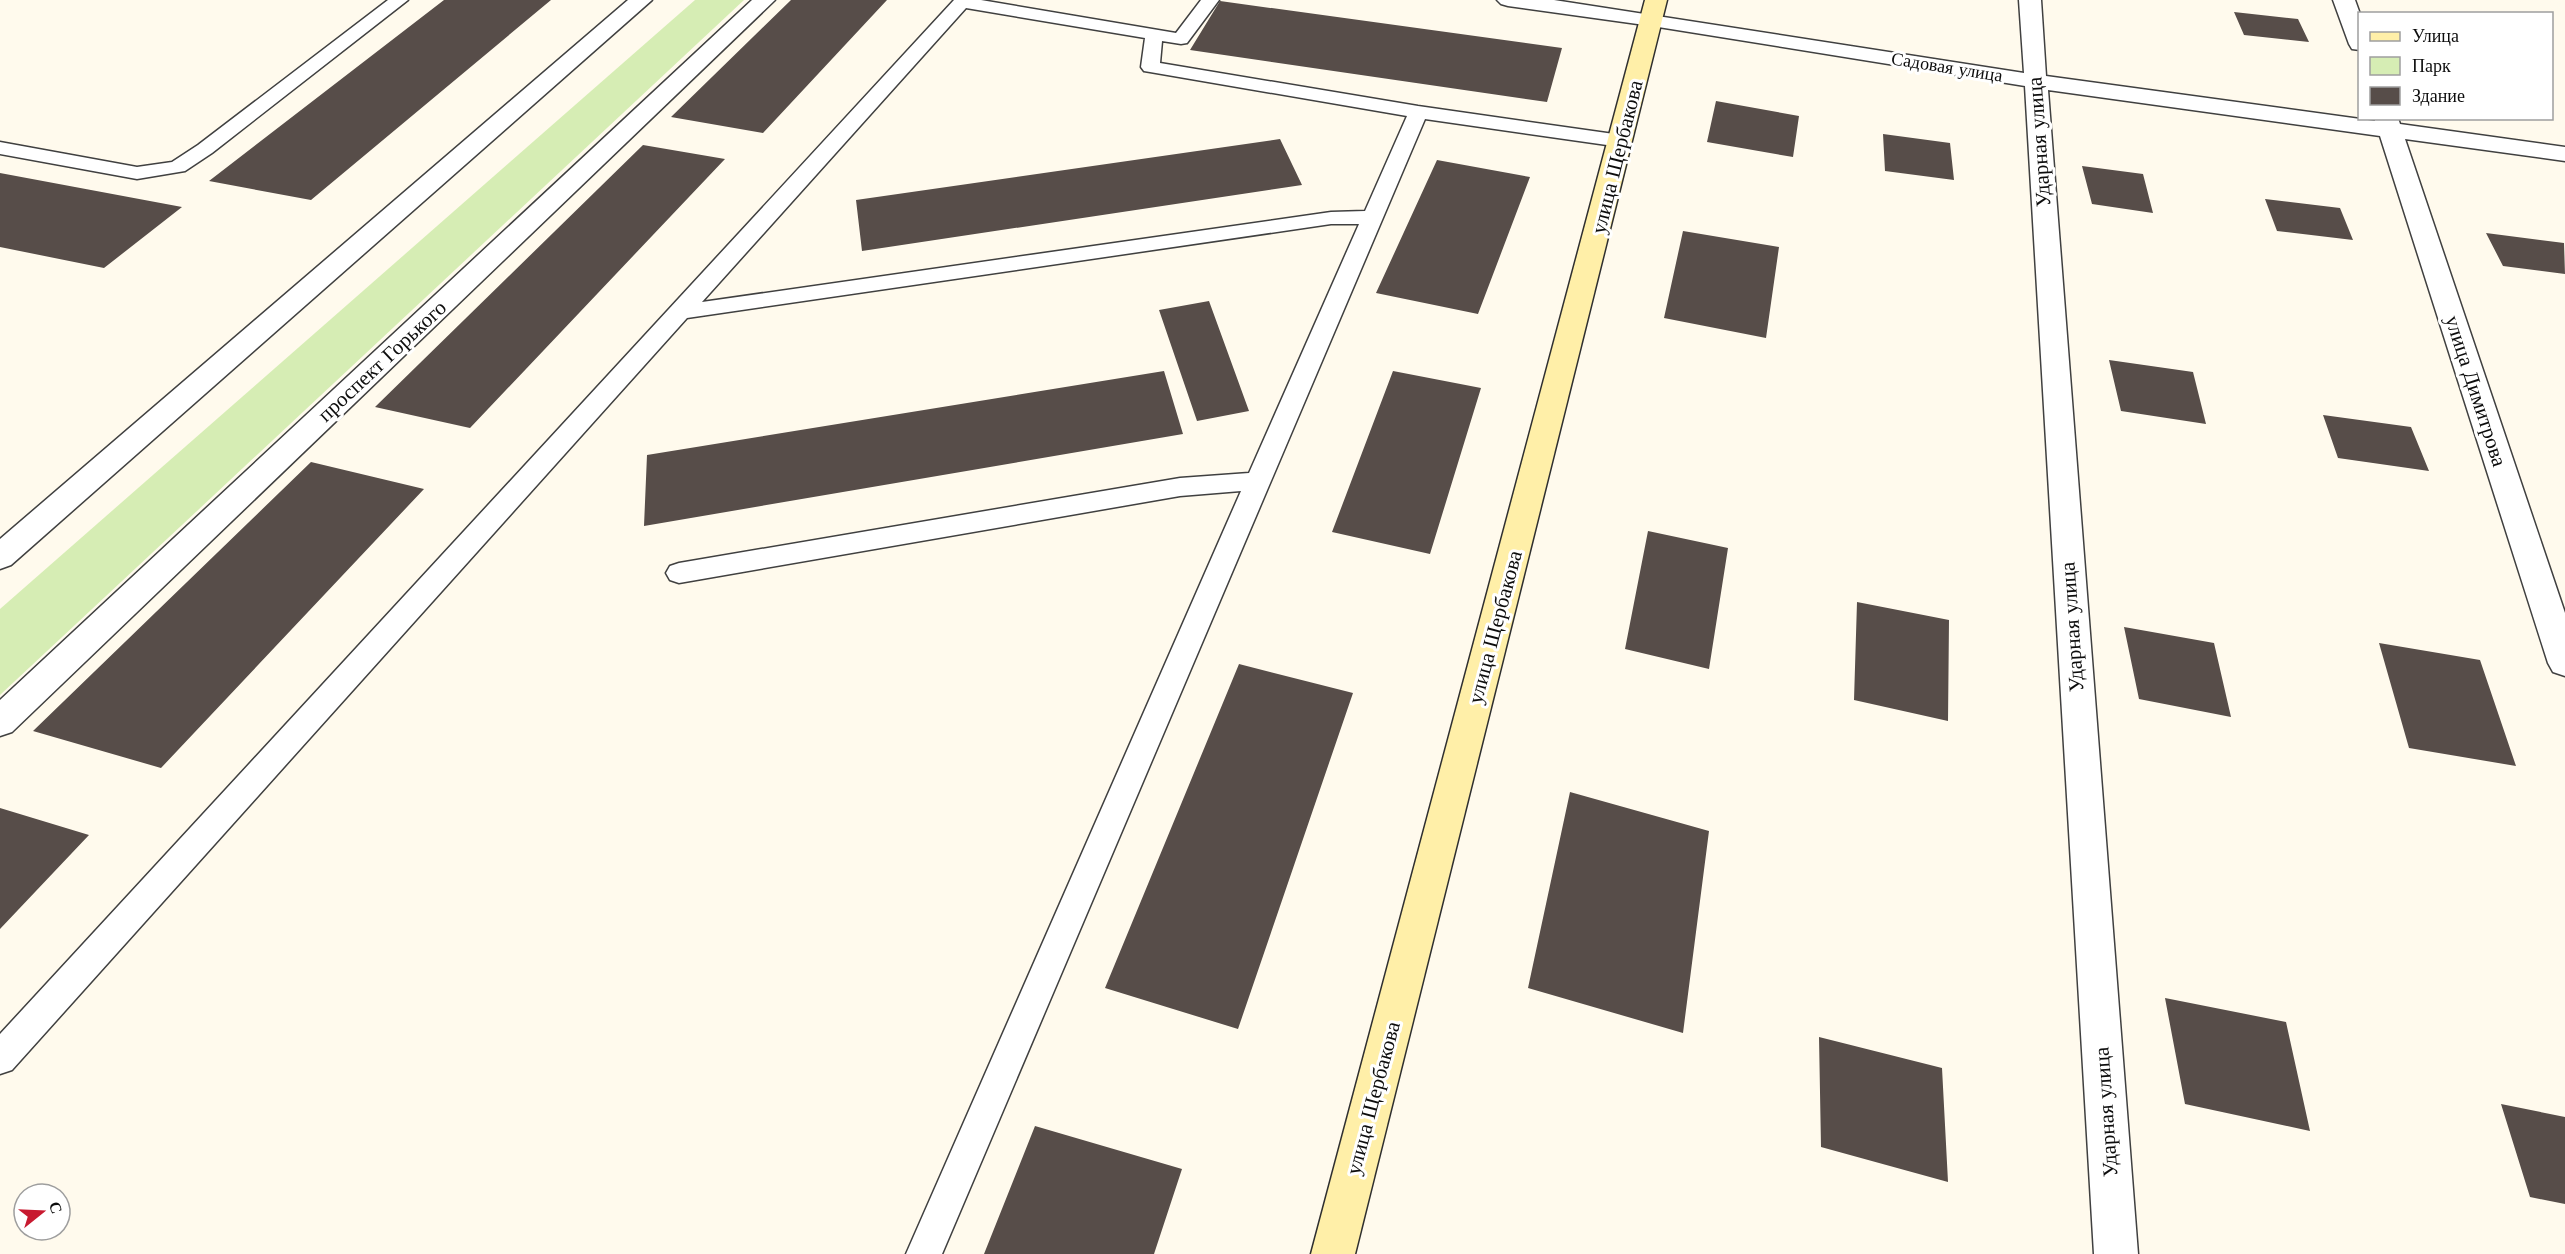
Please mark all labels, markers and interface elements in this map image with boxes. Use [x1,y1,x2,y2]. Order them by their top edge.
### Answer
legend [2358,12,2553,120]
text: Улица [2412,25,2459,47]
street label: Садовая улица [1890,47,2004,87]
text: Парк [2412,55,2451,77]
street label: Ударная улица [2021,75,2057,208]
street label: улица Щербакова [1585,77,1649,237]
text: Здание [2412,85,2465,107]
street label: проспект Горького [312,295,452,427]
street label: улица Димитрова [2439,312,2513,470]
street label: улица Щербакова [1462,547,1528,706]
street label: Ударная улица [2054,560,2090,693]
street label: улица Щербакова [1340,1018,1406,1177]
street label: Ударная улица [2088,1045,2124,1178]
north arrow [12,1182,72,1242]
text: С [45,1199,68,1216]

